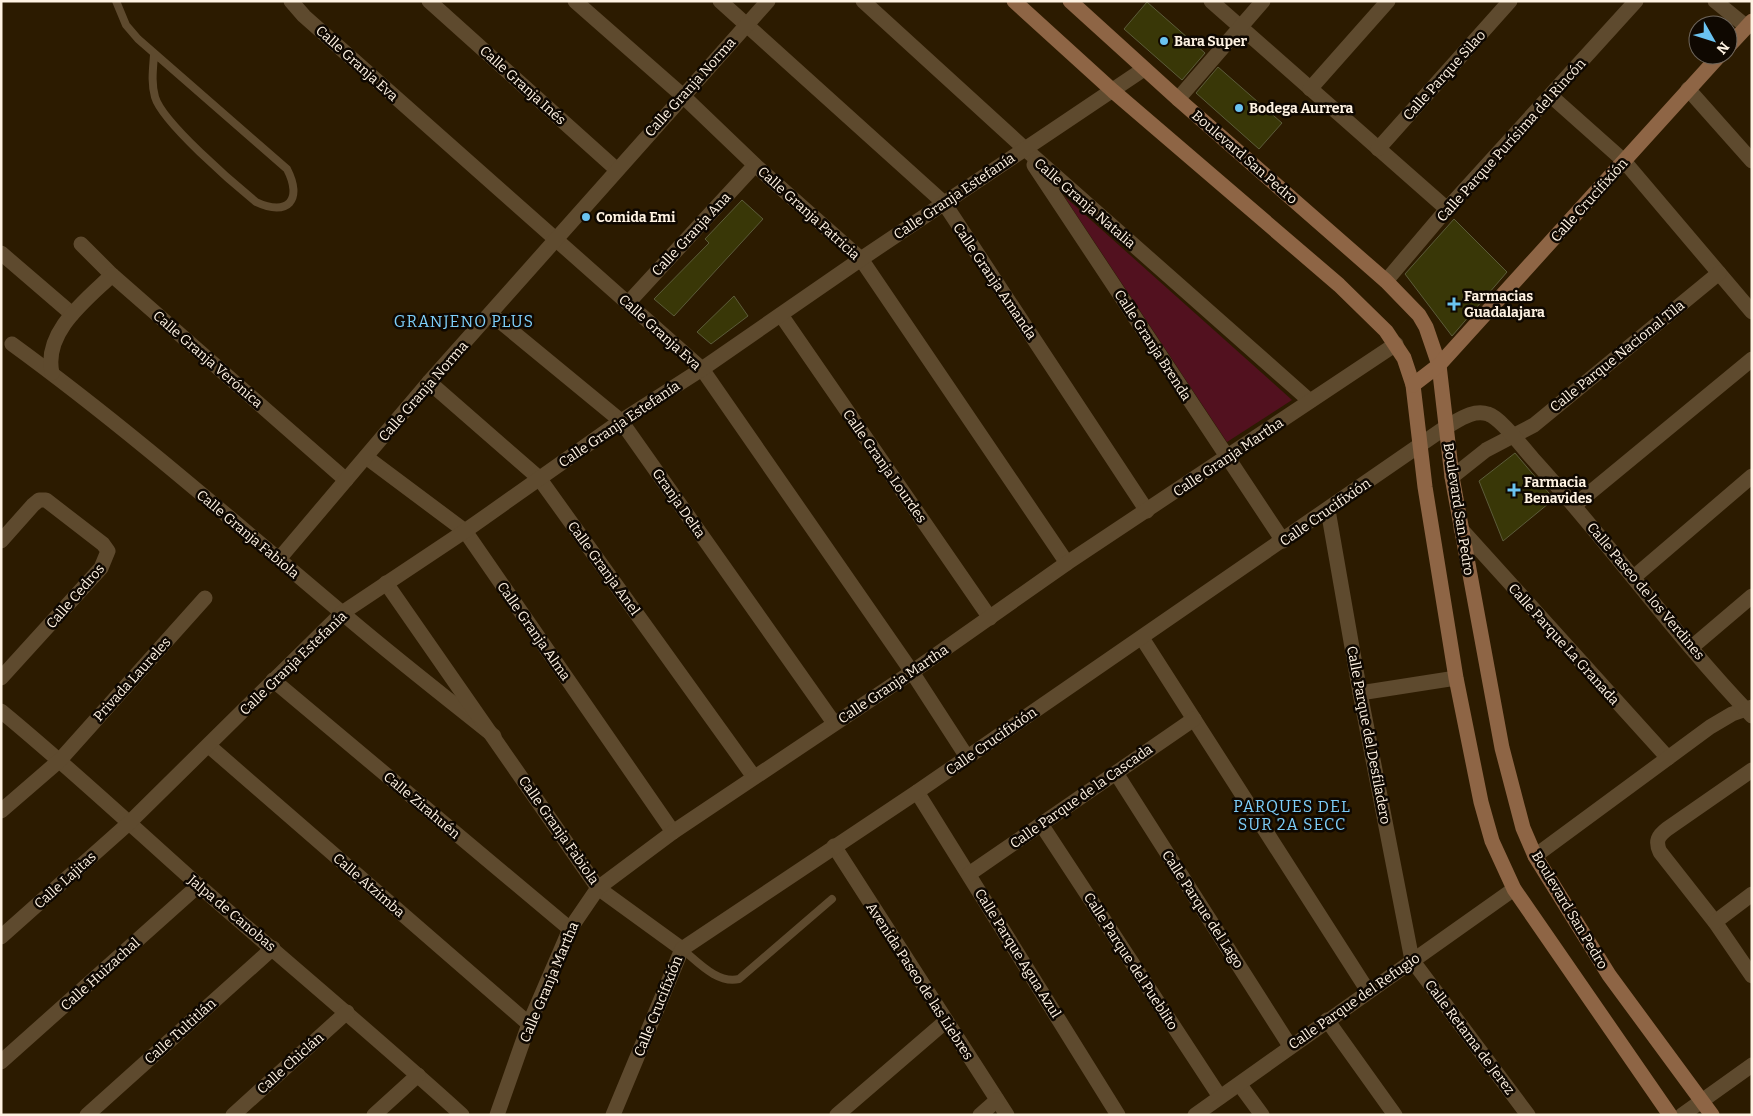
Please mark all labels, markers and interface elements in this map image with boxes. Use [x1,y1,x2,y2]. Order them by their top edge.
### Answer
north arrow [1688,15,1738,65]
street label: Calle Granja Eva [312,22,402,105]
street label: Calle Parque Silao [1399,27,1489,124]
place label: Bara Super [1174,33,1248,50]
street label: Calle Granja Norma [641,34,740,140]
marker: Bara Super [1158,35,1170,47]
text: N [1713,38,1733,58]
street label: Calle Granja Inés [476,42,569,128]
street label: Calle Parque Purísima del Rincón [1433,55,1589,226]
place label: Bodega Aurrera [1249,100,1354,117]
marker: Bodega Aurrera [1233,102,1245,114]
street label: Boulevard San Pedro [1188,107,1301,208]
street label: Calle Granja Estefanía [891,149,1018,243]
street label: Calle Granja Natalia [1031,155,1139,252]
street label: Calle Crucifixión [1547,155,1632,246]
street label: Calle Granja Patricia [754,163,863,264]
street label: Calle Granja Ana [648,189,735,280]
place label: Comida Emi [596,209,676,226]
marker: Comida Emi [580,211,592,223]
street label: Calle Granja Amanda [949,220,1040,343]
street label: Calle Granja Brenda [1110,287,1195,404]
place label: Farmacias Guadalajara [1464,288,1545,321]
street label: Calle Granja Eva [615,291,705,374]
street label: Calle Parque Nacional Tila [1547,297,1688,416]
marker: Farmacias Guadalajara [1448,298,1460,310]
street label: Calle Granja Verónica [149,307,266,412]
district label: GRANJENO PLUS [394,312,534,331]
street label: Calle Granja Norma [375,337,472,445]
street label: Calle Granja Estefanía [556,377,683,471]
street label: Calle Granja Lourdes [839,406,930,526]
street label: Calle Granja Martha [1170,414,1287,501]
street label: Boulevard San Pedro [1440,442,1477,577]
street label: Granja Delta [648,465,709,542]
place label: Farmacia Benavides [1524,474,1592,507]
street label: Calle Crucifixión [1277,475,1374,550]
marker: Farmacia Benavides [1508,484,1520,496]
street label: Calle Granja Fabiola [193,487,303,582]
street label: Calle Granja Anel [564,518,643,619]
street label: Calle Paseo de los Verdines [1583,519,1708,663]
street label: Calle Cedros [43,561,108,632]
street label: Calle Granja Alma [493,579,574,684]
street label: Calle Parque La Granada [1505,580,1623,709]
street label: Calle Granja Estefanía [236,608,351,719]
street label: Privada Laureles [90,634,175,725]
street label: Calle Granja Martha [835,641,952,728]
street label: Calle Parque del Desfiladero [1343,644,1394,826]
street label: Calle Crucifixión [943,704,1040,779]
street label: Calle Parque de la Cascada [1007,740,1156,852]
street label: Calle Zirahuén [380,768,464,842]
street label: Calle Granja Fabiola [515,773,603,888]
district label: PARQUES DEL SUR 2A SECC [1233,797,1351,834]
street label: Calle Parque del Lago [1158,847,1247,972]
street label: Calle Lajitas [31,848,100,913]
street label: Boulevard San Pedro [1528,848,1611,972]
street label: Calle Atzimba [329,850,408,921]
street label: Jalpa de Canobas [184,871,279,955]
street label: Calle Parque Agua Azul [971,885,1064,1021]
street label: Calle Parque del Pueblito [1080,889,1181,1033]
street label: Avenida Paseo de las Liebres [862,900,977,1063]
street label: Calle Granja Martha [516,919,583,1045]
street label: Calle Huizachal [57,934,143,1014]
street label: Calle Parque del Refugio [1285,950,1423,1053]
street label: Calle Crucifixión [631,953,686,1059]
street label: Calle Retama de Jerez [1421,977,1518,1098]
street label: Calle Tultitlán [141,995,220,1068]
street label: Calle Chiclán [254,1029,327,1098]

